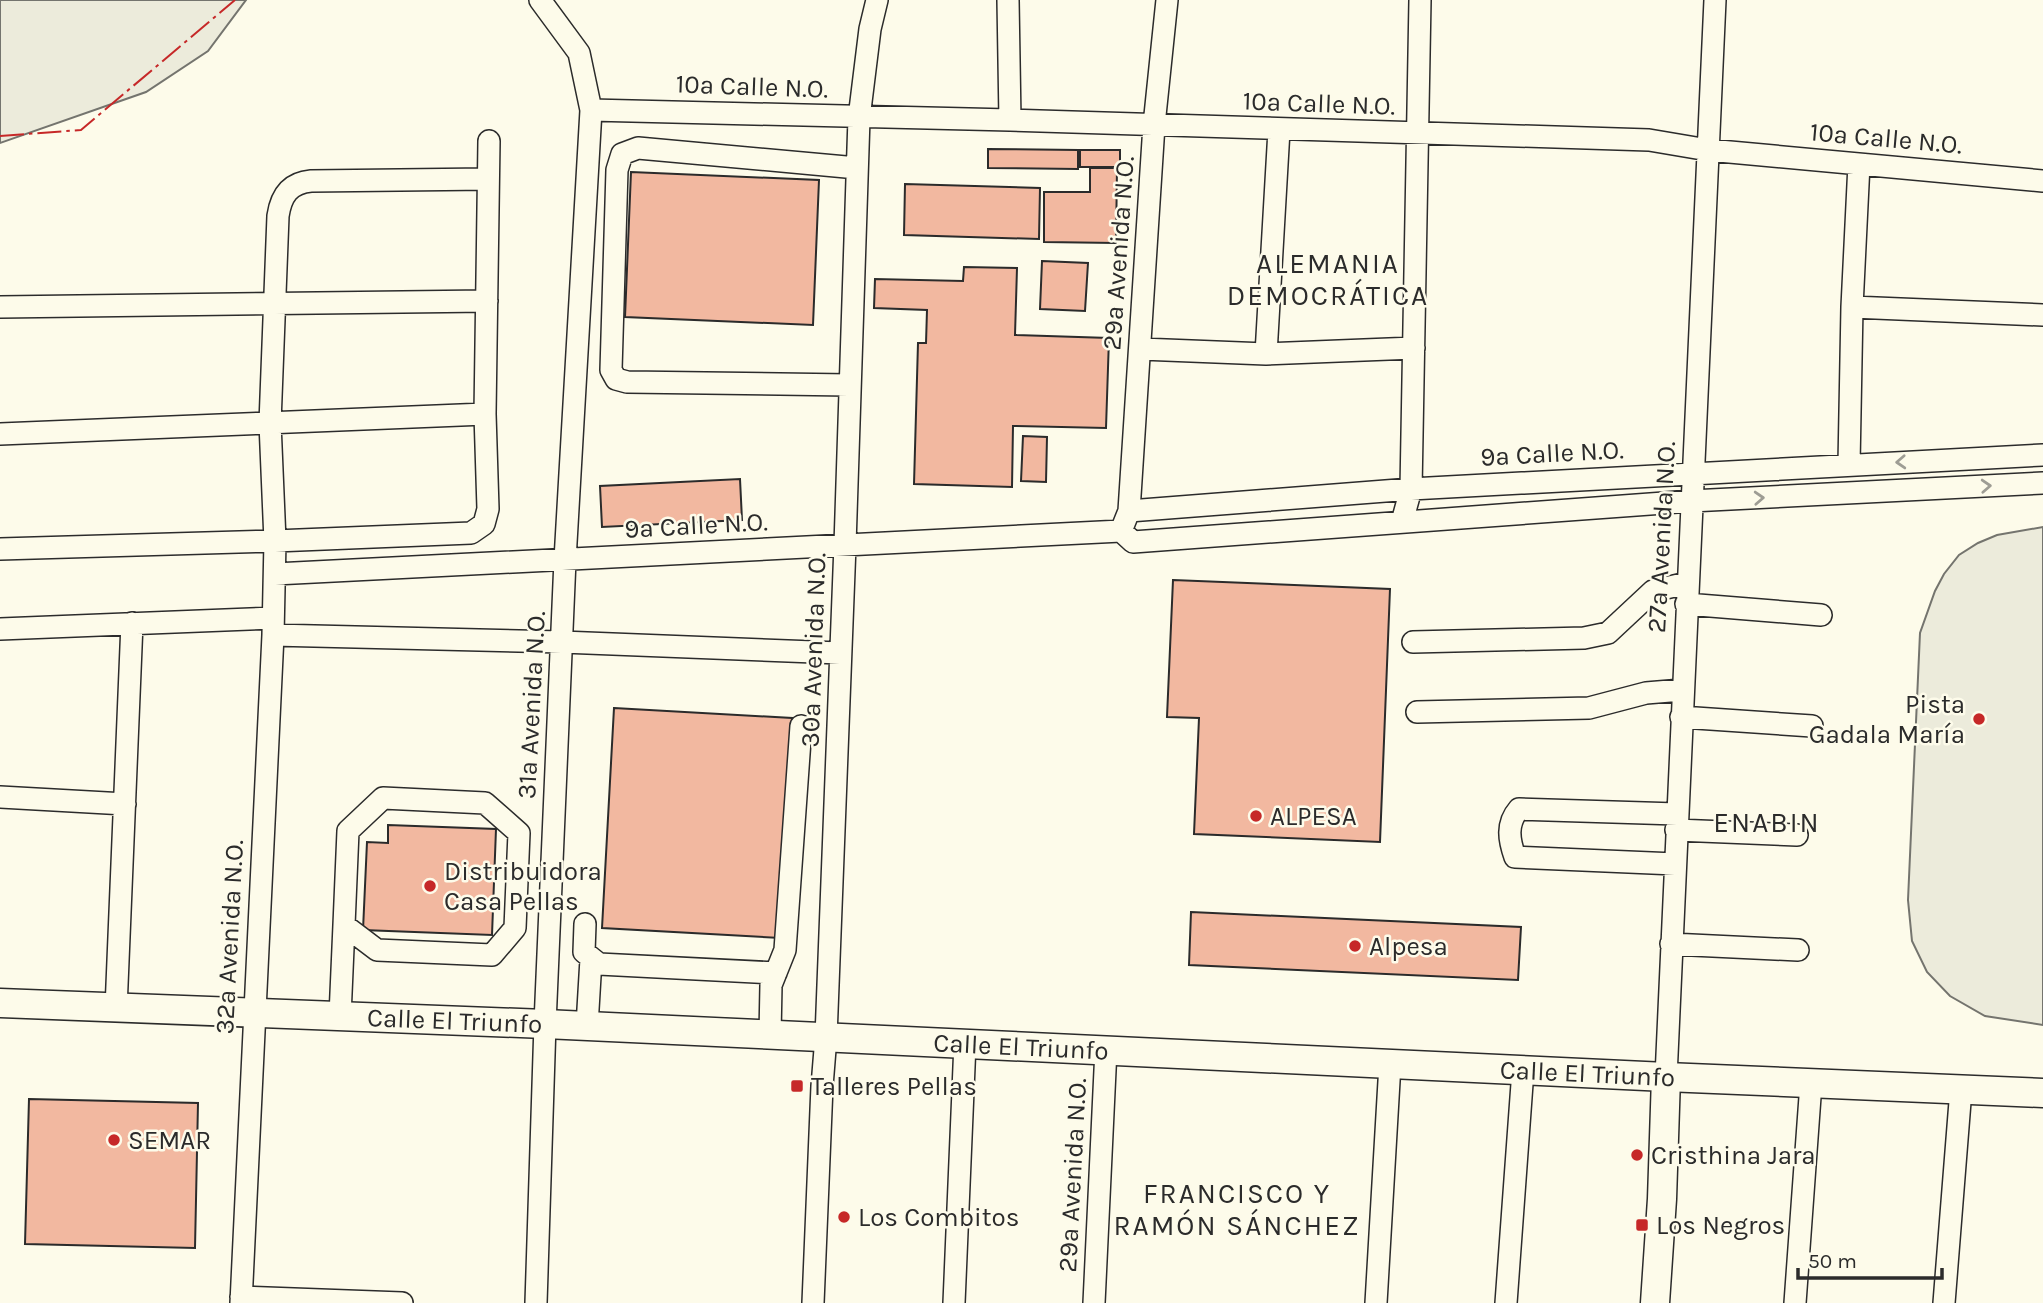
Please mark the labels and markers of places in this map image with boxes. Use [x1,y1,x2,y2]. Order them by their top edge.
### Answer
place label: Pista Gadala María [1809,689,1965,750]
marker: Pista Gadala María [1971,711,1987,727]
place label: ALPESA [1270,801,1357,832]
marker: ALPESA [1248,808,1264,824]
place label: Distribuidora Casa Pellas [444,856,602,917]
marker: Distribuidora Casa Pellas [422,878,438,894]
place label: Alpesa [1369,931,1448,962]
marker: Alpesa [1347,938,1363,954]
place label: Talleres Pellas [811,1071,977,1102]
marker: Talleres Pellas [789,1078,805,1094]
place label: SEMAR [128,1125,211,1156]
marker: SEMAR [106,1132,122,1148]
place label: Cristhina Jara [1651,1140,1816,1171]
marker: Cristhina Jara [1629,1147,1645,1163]
place label: Los Combitos [858,1202,1019,1233]
marker: Los Combitos [836,1209,852,1225]
place label: Los Negros [1656,1210,1785,1241]
marker: Los Negros [1634,1217,1650,1233]

